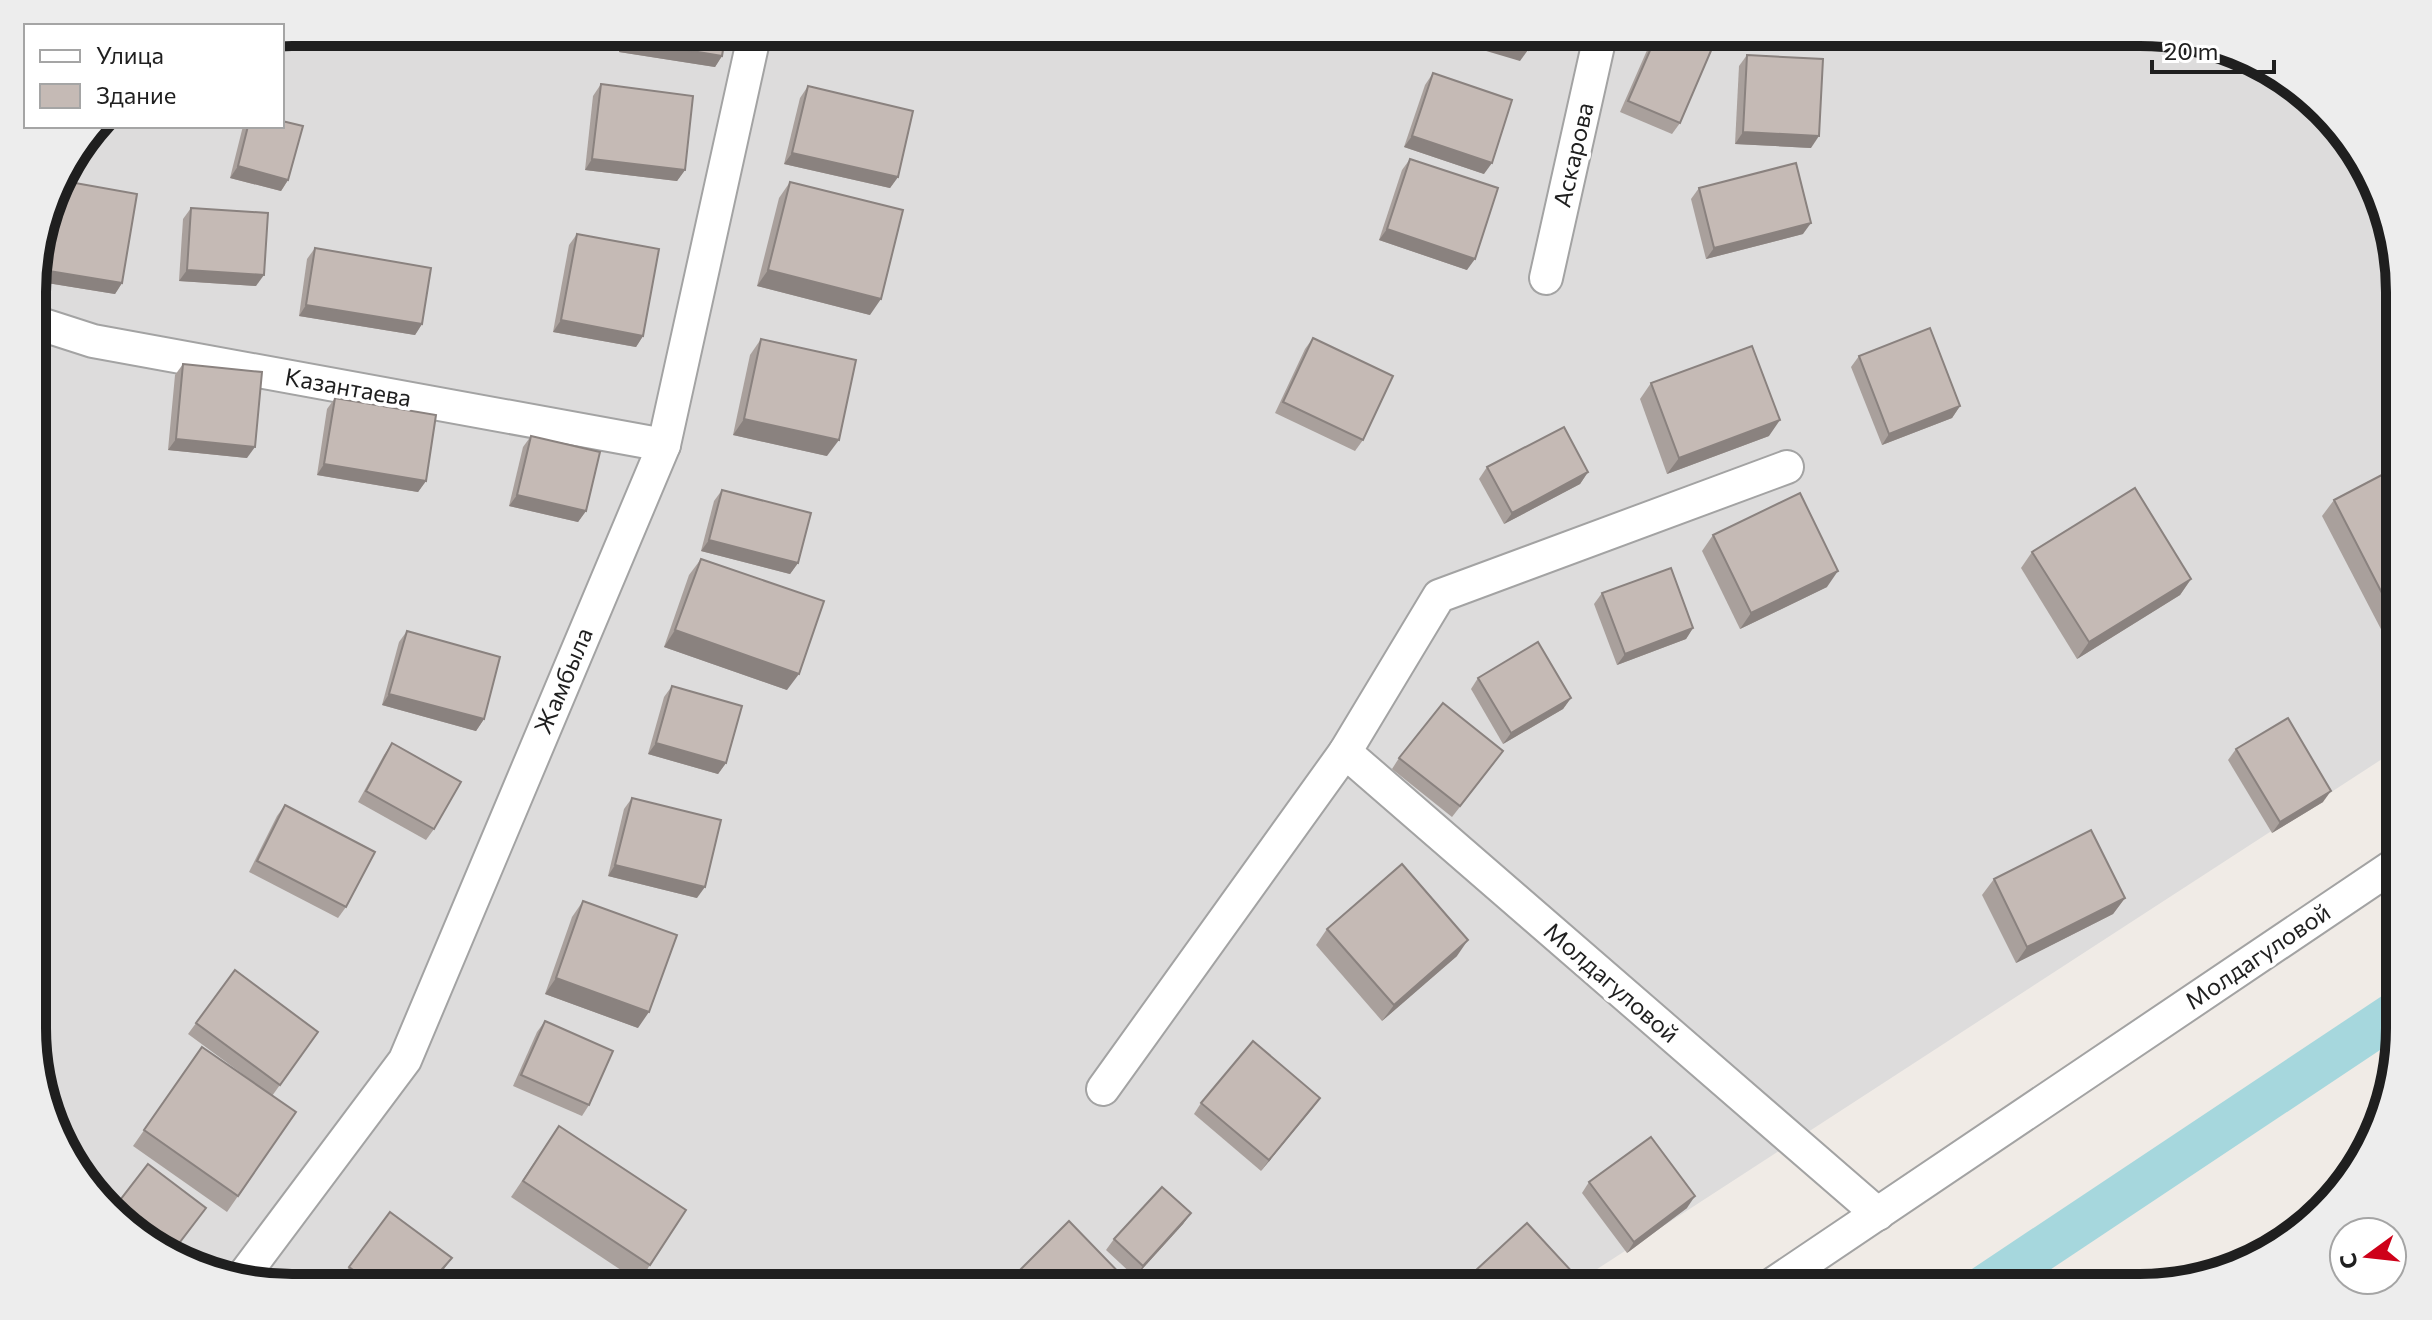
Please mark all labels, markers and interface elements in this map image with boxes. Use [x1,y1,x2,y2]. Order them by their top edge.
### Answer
legend [24,24,284,128]
scale bar [2152,24,2274,74]
text: 20 m [2164,36,2218,65]
text: Улица [96,40,164,69]
text: Здание [96,80,176,109]
street label: Аскарова [1546,99,1599,210]
street label: Казантаева [283,361,414,412]
street label: Жамбыла [527,623,598,738]
street label: Молдагуловой [2179,897,2335,1015]
street label: Молдагуловой [1539,916,1685,1048]
north arrow [2328,1216,2408,1296]
text: С [2333,1251,2363,1272]

